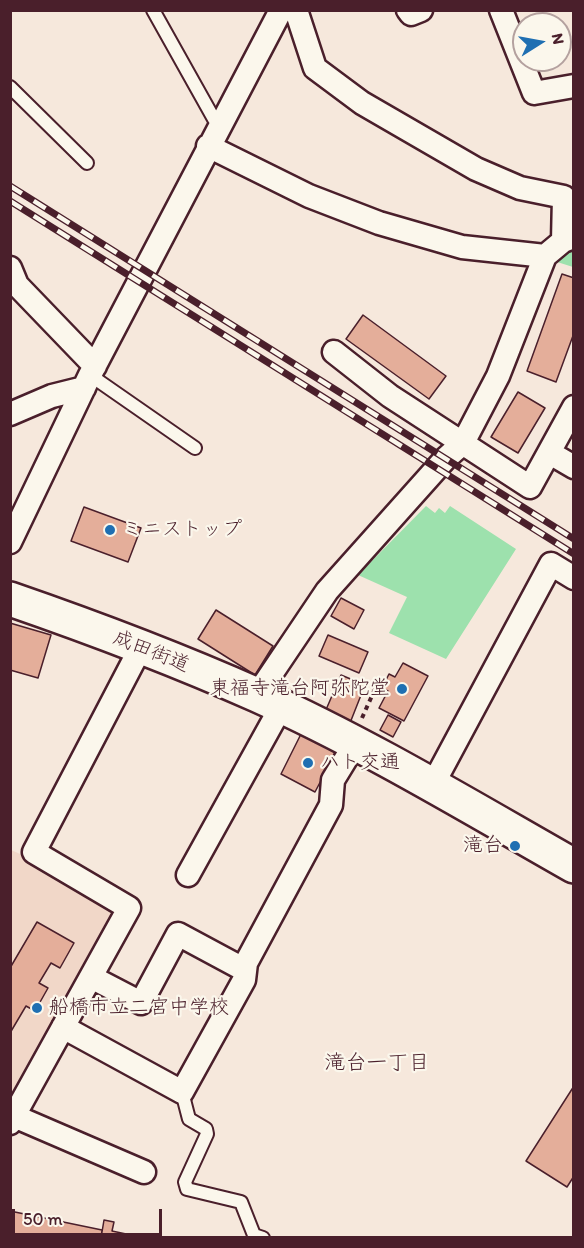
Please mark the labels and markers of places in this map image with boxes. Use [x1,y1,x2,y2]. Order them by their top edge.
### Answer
place label: ミニストップ [122,518,242,542]
marker: ミニストップ [103,523,117,537]
place label: 東福寺滝台阿弥陀堂 [210,677,390,701]
marker: 東福寺滝台阿弥陀堂 [395,682,409,696]
place label: ハト交通 [320,751,400,775]
marker: ハト交通 [301,756,315,770]
place label: 滝台 [463,834,503,858]
marker: 滝台 [508,839,522,853]
place label: 船橋市立二宮中学校 [49,996,229,1020]
marker: 船橋市立二宮中学校 [30,1001,44,1015]

